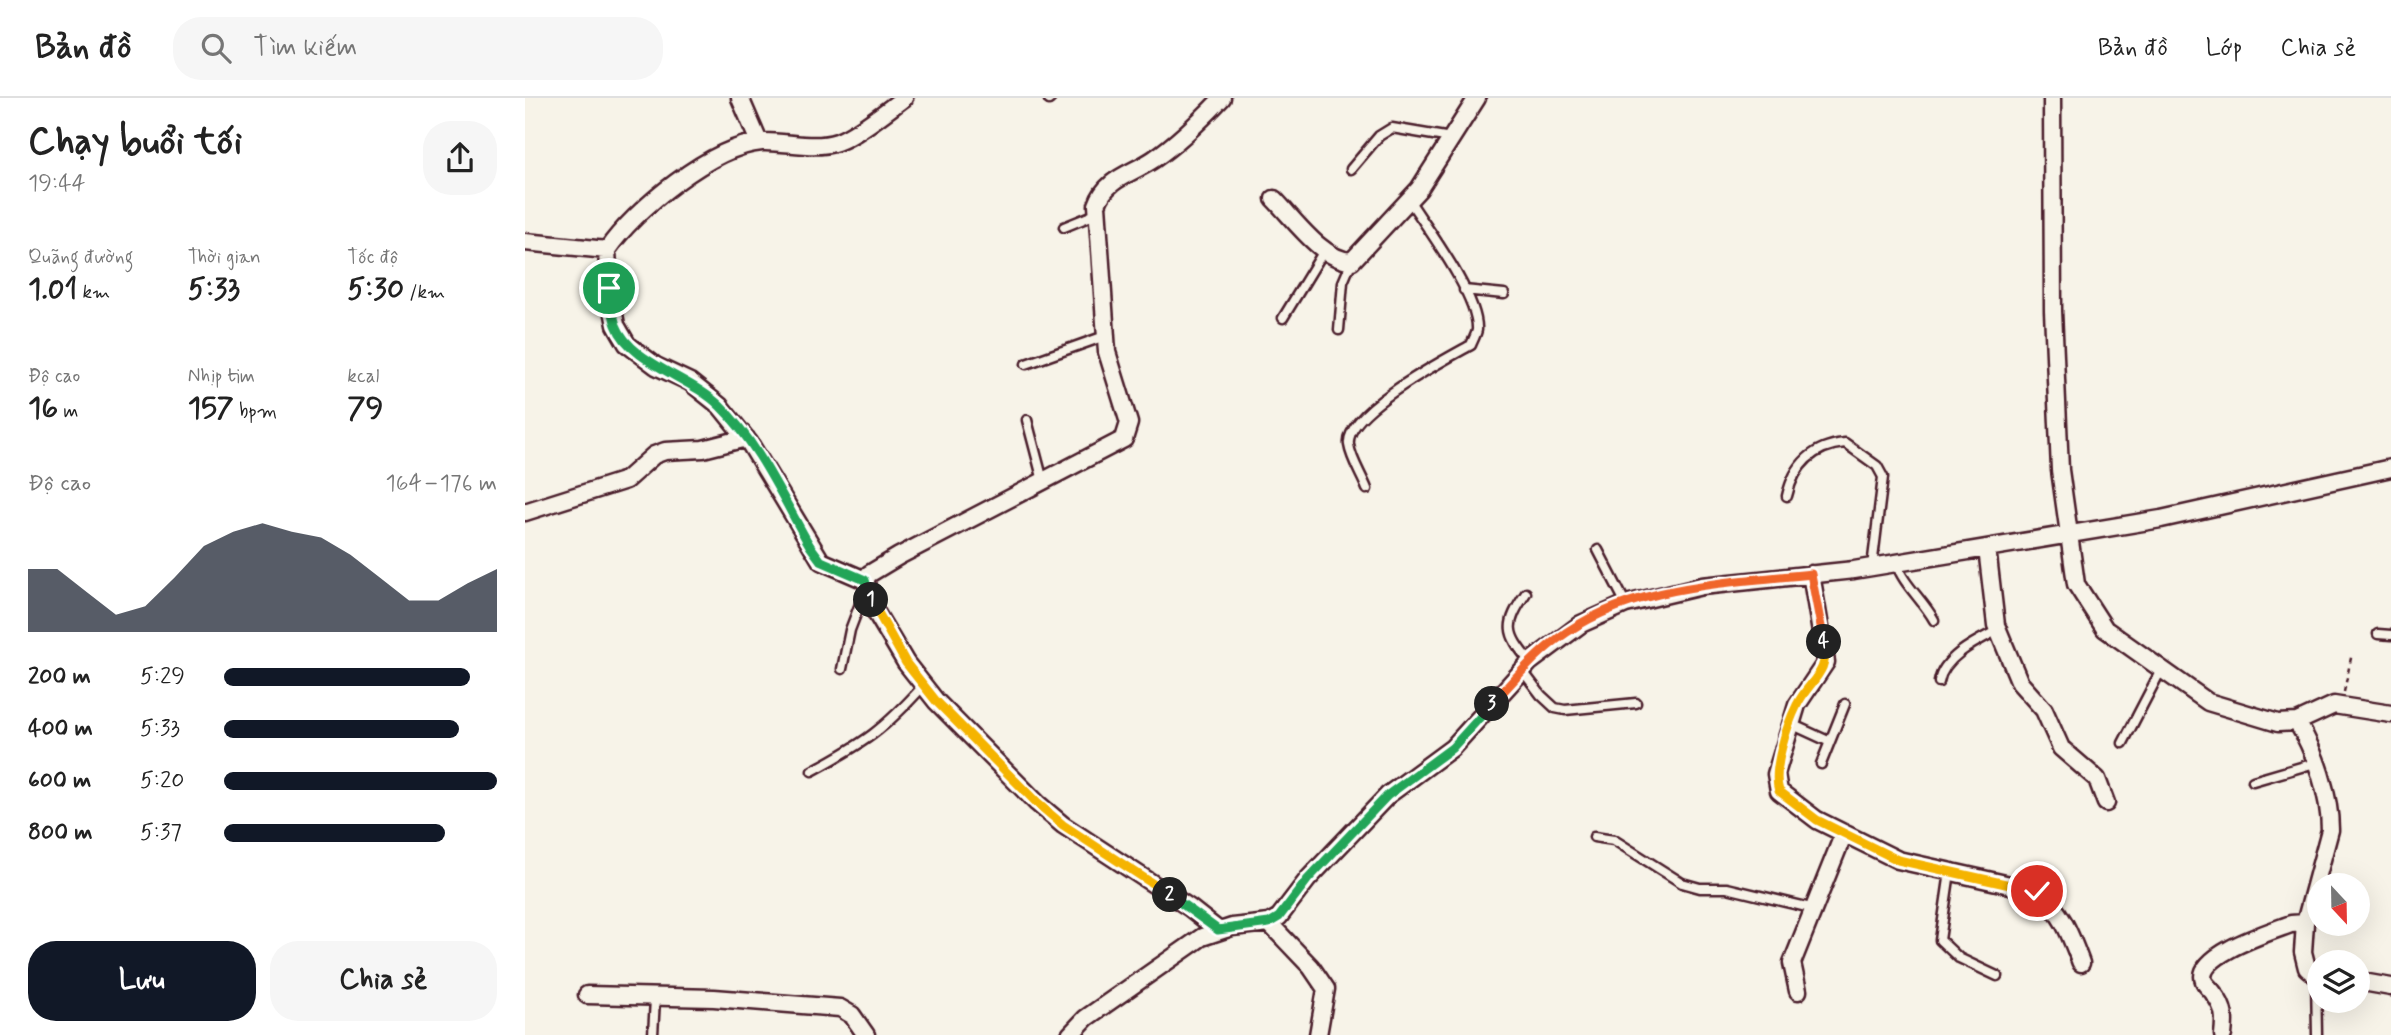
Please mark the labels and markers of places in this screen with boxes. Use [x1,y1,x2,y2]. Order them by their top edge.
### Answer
pin [579,258,639,318]
pin: 1 [853,582,889,618]
pin: 4 [1807,624,1841,660]
pin: 3 [1475,686,1509,722]
pin [2007,861,2067,921]
pin: 2 [1153,878,1187,912]

